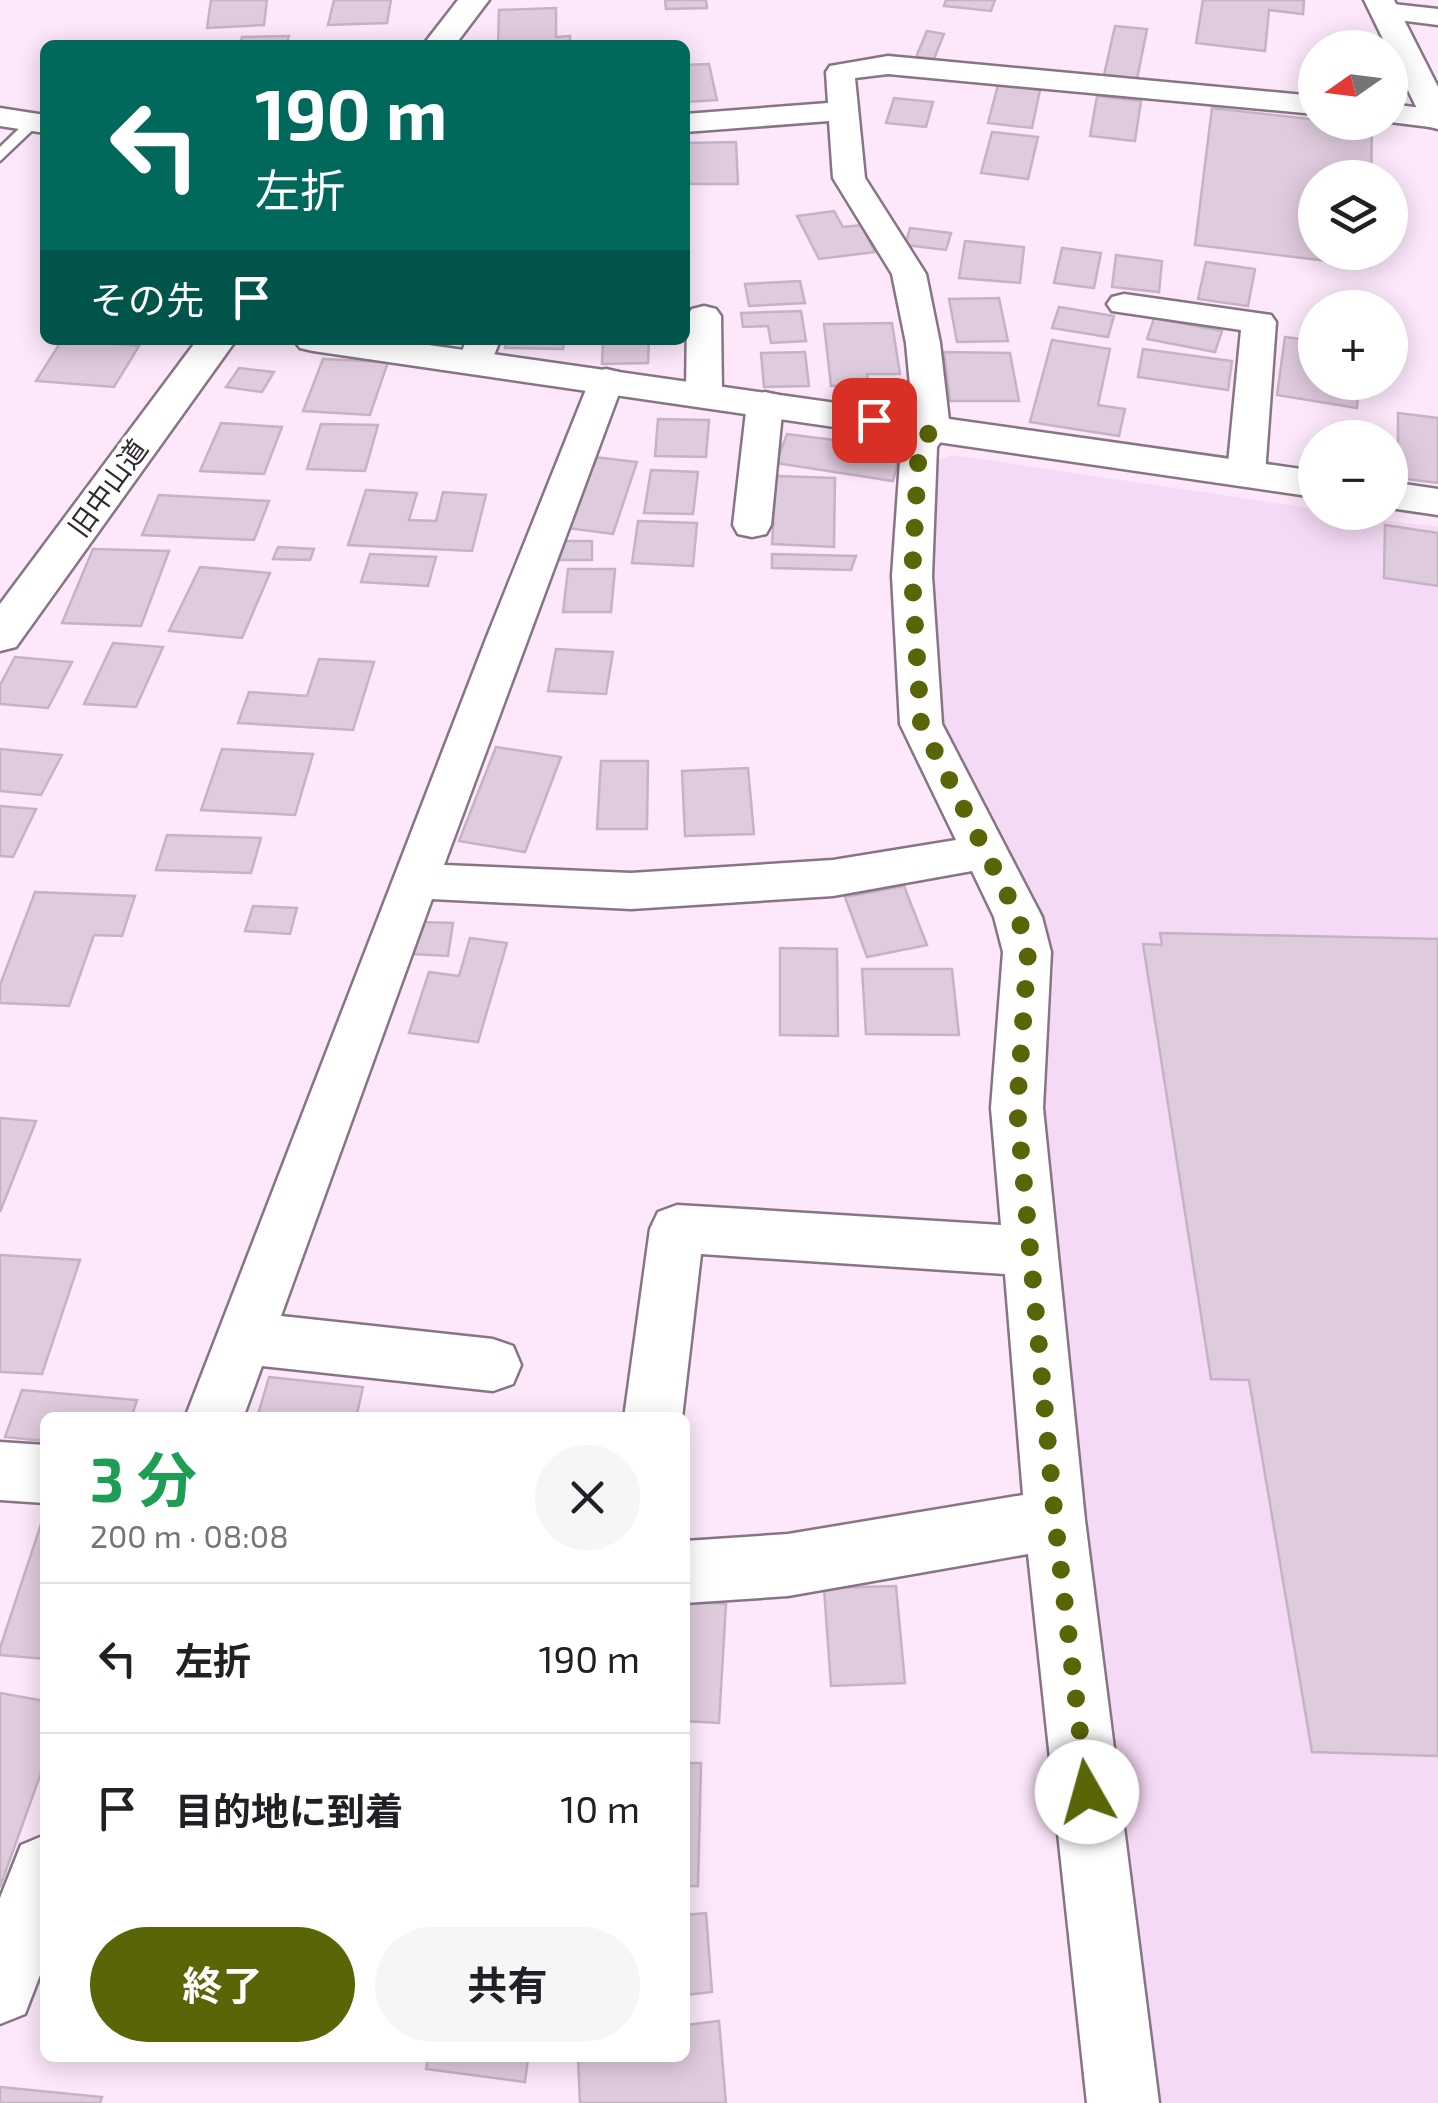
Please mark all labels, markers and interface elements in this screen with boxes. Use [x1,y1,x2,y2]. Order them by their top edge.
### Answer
north arrow [1298,30,1408,140]
map controls [1298,30,1408,530]
text: 190 m [255,70,448,154]
icon: left [90,80,220,210]
button: layers [1298,160,1408,270]
text: 左折 [255,162,345,216]
icon: arrive [224,270,279,325]
text: その先 [90,276,204,322]
button: + [1298,290,1408,400]
pin [832,378,917,463]
icon: arrive [847,393,902,448]
button: − [1298,420,1408,530]
street label: 旧中山道 [61,432,154,543]
text: 3 分 [90,1442,197,1514]
button: close [535,1445,640,1550]
text: 200 m · 08:08 [90,1516,289,1554]
icon: left [90,1631,145,1686]
text: 190 m [538,1635,640,1681]
text: 左折 [175,1637,251,1683]
position arrow [1035,1740,1139,1844]
icon: arrive [90,1781,145,1836]
text: 10 m [560,1785,640,1831]
text: 目的地に到着 [175,1787,403,1833]
button: 終了 [90,1927,355,2042]
button: 共有 [375,1927,640,2042]

